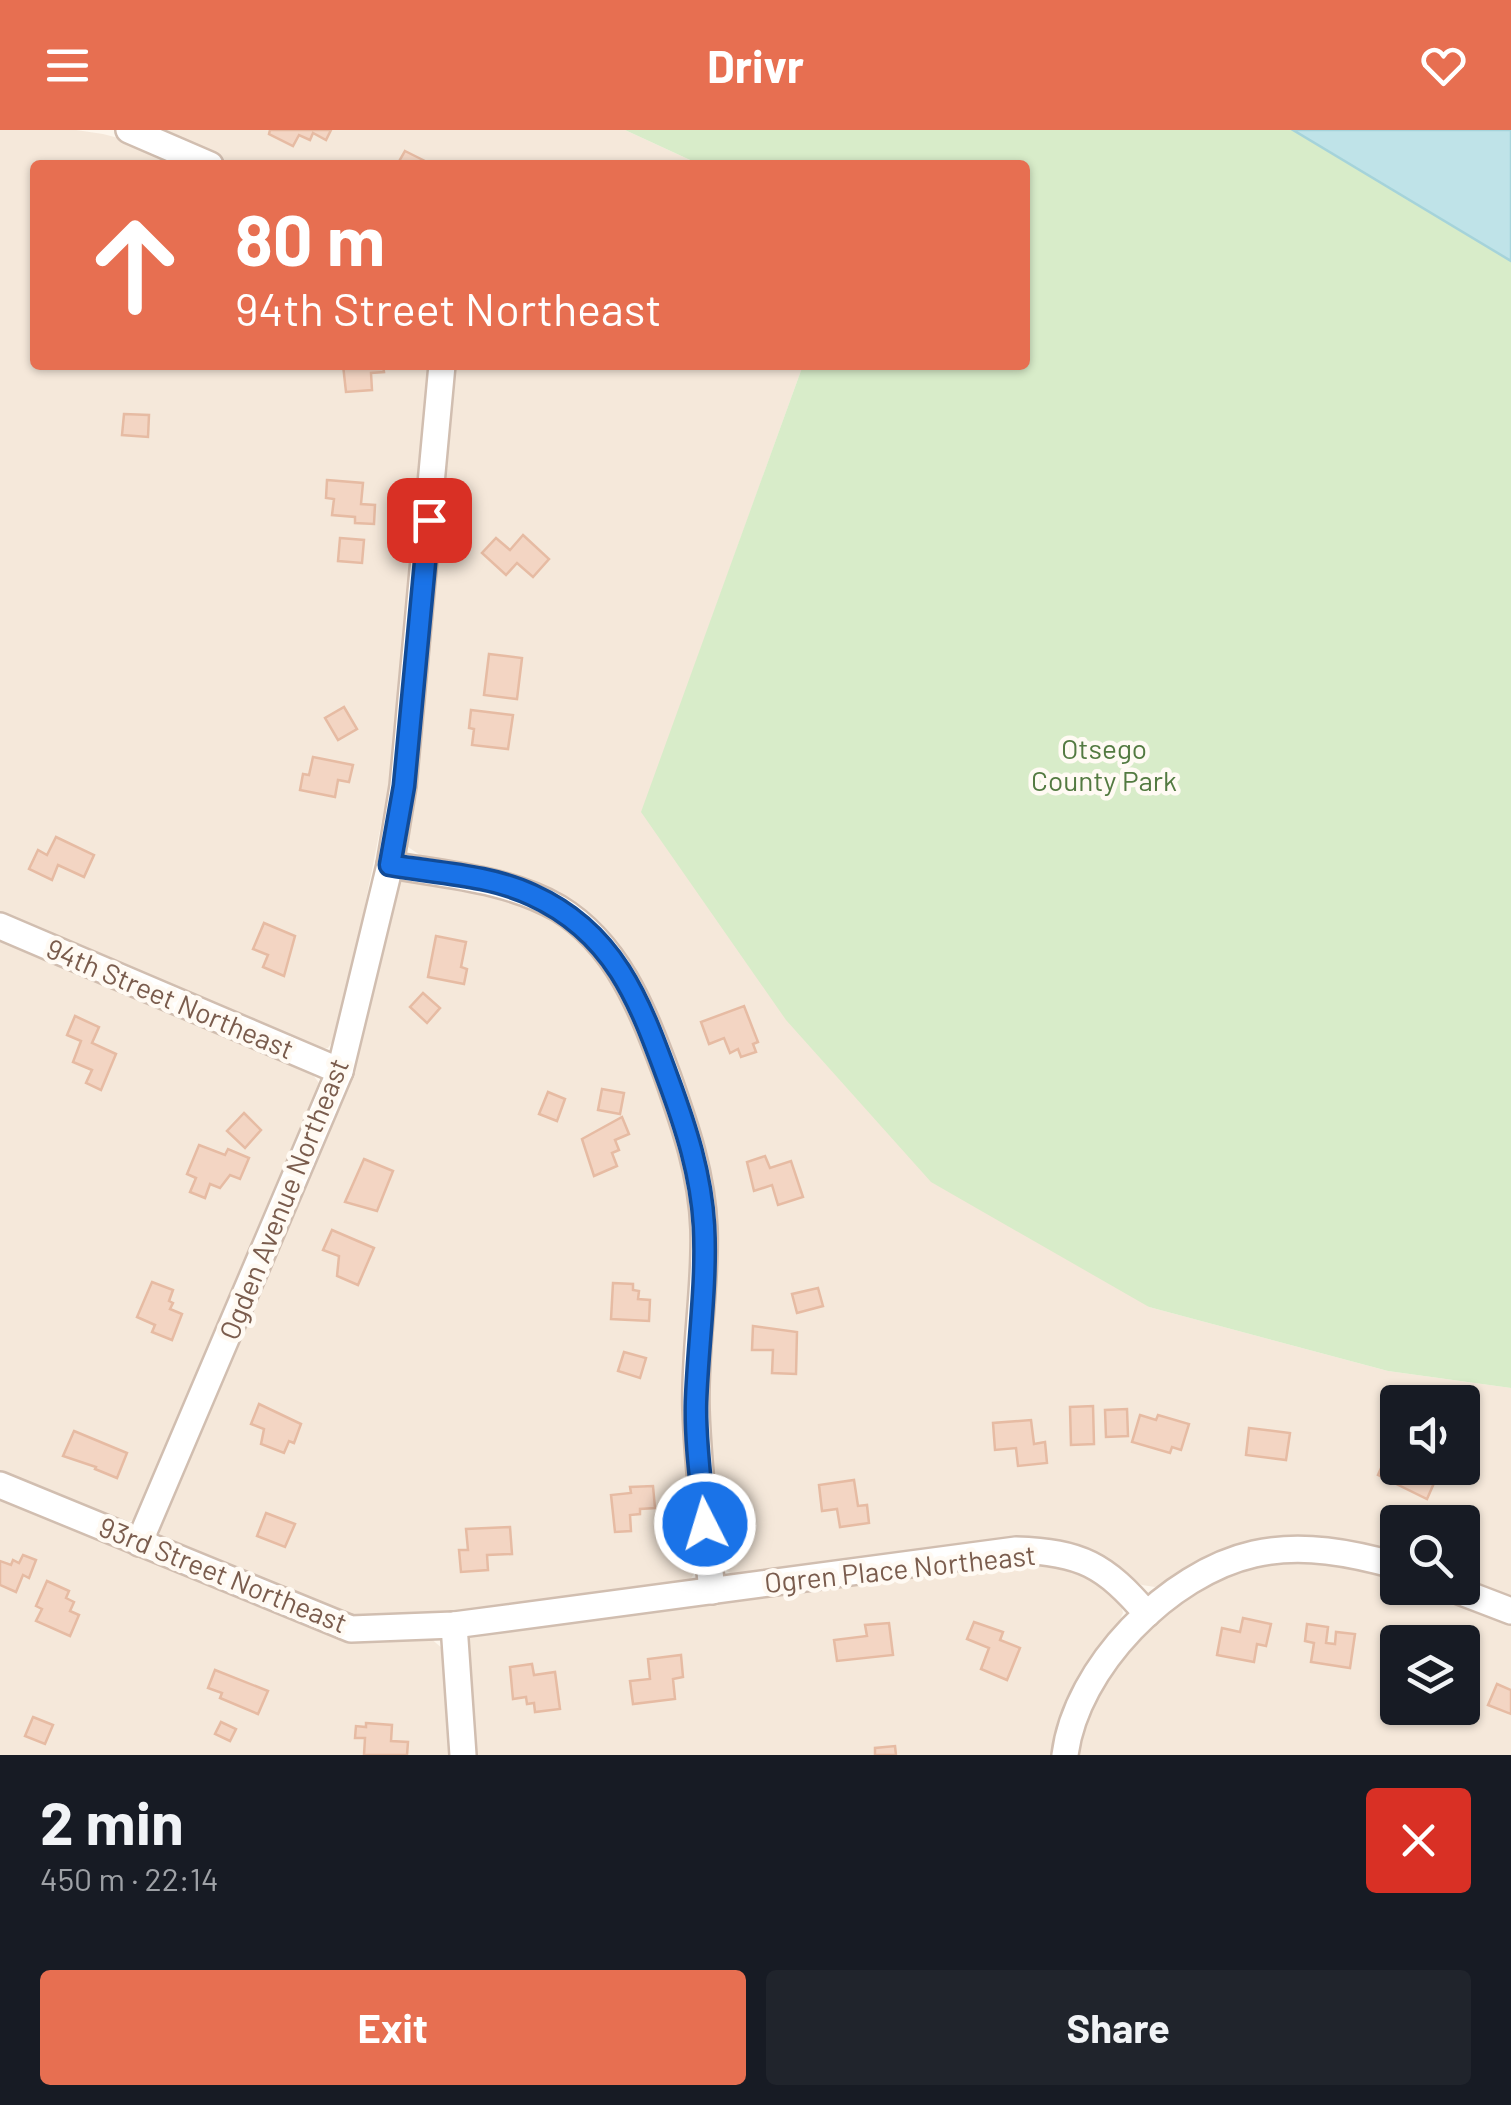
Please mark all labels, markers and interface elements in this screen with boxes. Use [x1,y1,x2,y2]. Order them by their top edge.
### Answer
icon: menu [40,38,95,93]
text: Drivr [707,38,804,92]
icon: heart [1416,38,1471,93]
text: 80 m [235,196,385,280]
icon: ahead [70,200,200,330]
text: 94th Street Northeast [235,281,662,335]
pin [387,478,472,563]
icon: arrive [402,493,457,548]
park label: Otsego County Park [1031,731,1177,797]
street label: 94th Street Northeast [42,931,299,1066]
street label: Ogden Avenue Northeast [211,1053,355,1344]
map controls [1380,1385,1480,1725]
button: sound [1380,1385,1480,1485]
position arrow [653,1472,757,1576]
button: search [1380,1505,1480,1605]
street label: 93rd Street Northeast [94,1509,352,1639]
street label: Ogren Place Northeast [763,1537,1037,1599]
button: layers [1380,1625,1480,1725]
text: 2 min [40,1785,184,1857]
button: close [1366,1788,1471,1893]
text: 450 m · 22:14 [40,1859,219,1897]
button: Exit [40,1970,746,2085]
button: Share [766,1970,1471,2085]

